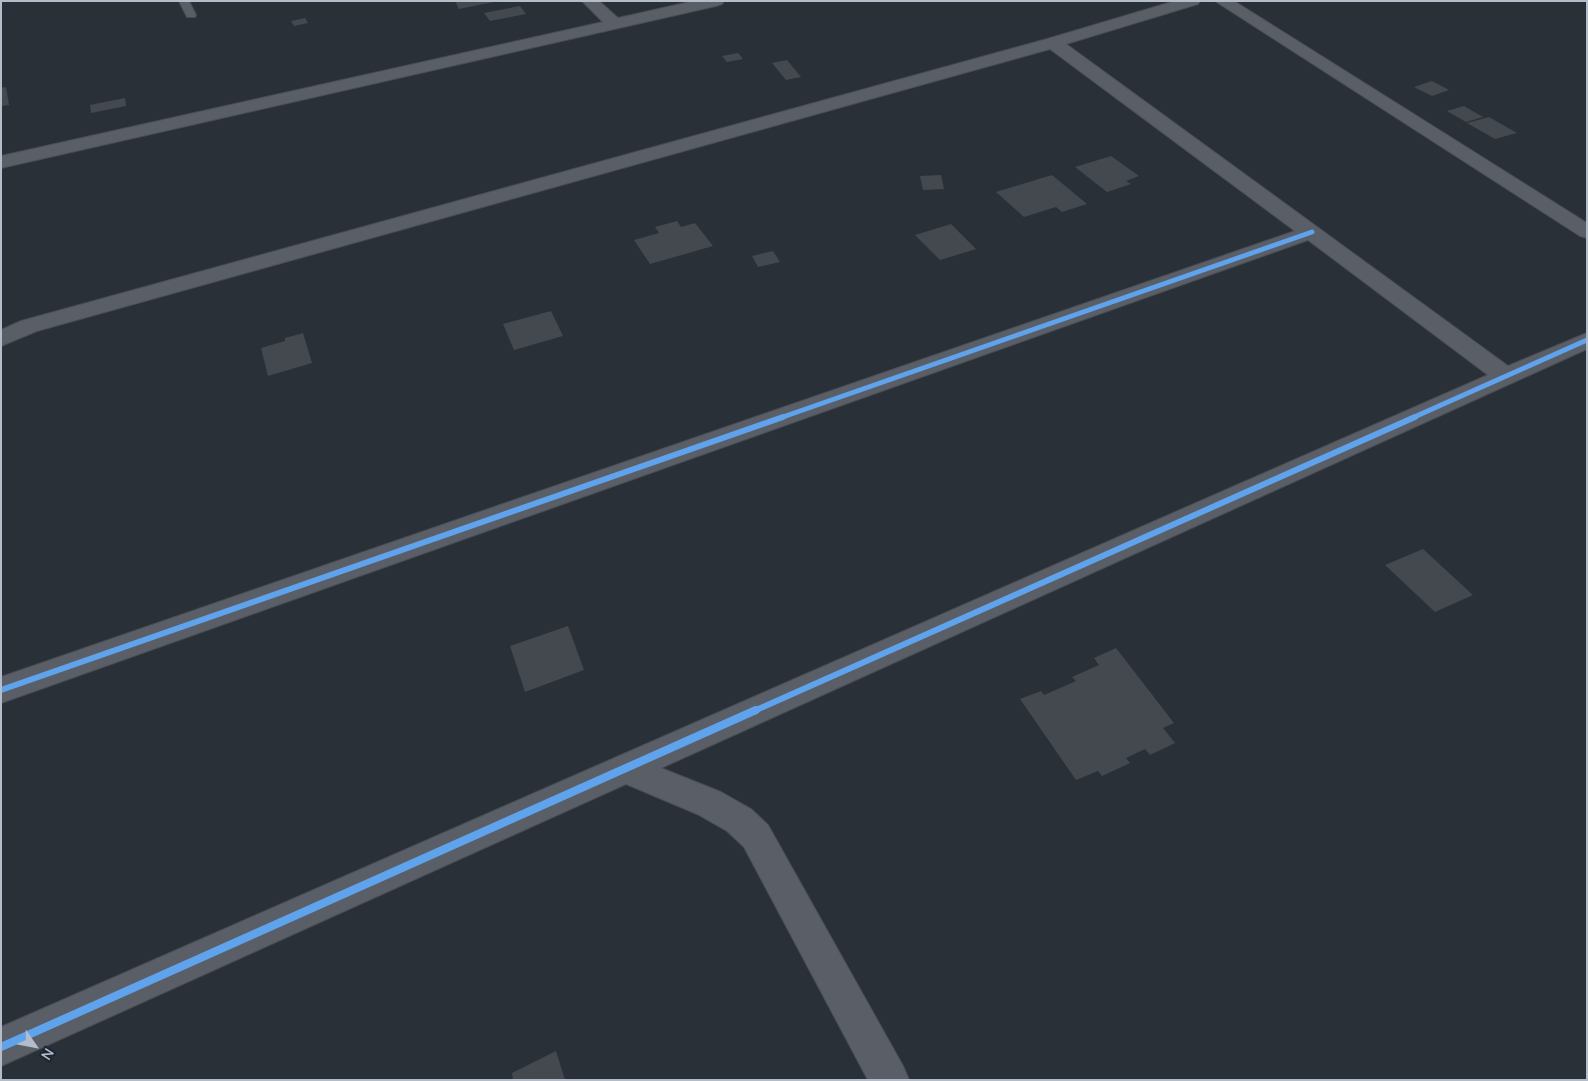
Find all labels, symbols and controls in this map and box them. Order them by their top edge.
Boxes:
north arrow [10,1021,60,1071]
text: N [37,1045,58,1064]

